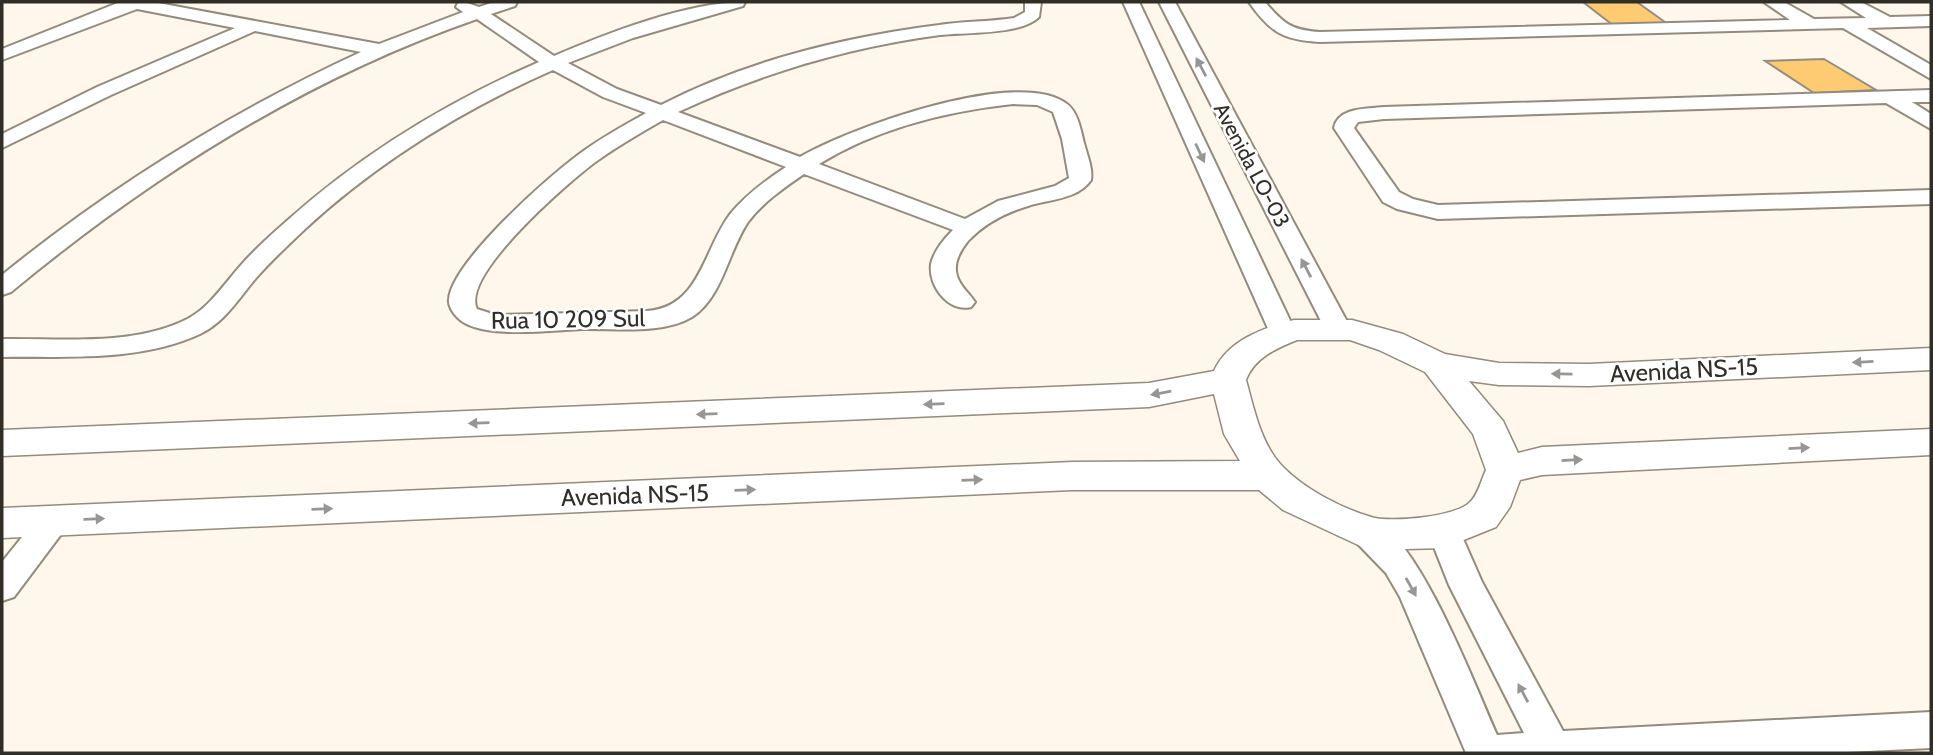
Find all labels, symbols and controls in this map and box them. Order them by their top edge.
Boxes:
one-way arrow [1195,57,1206,77]
street label: Avenida LO-03 [1209,99,1295,231]
one-way arrow [1194,143,1206,163]
one-way arrow [1301,258,1312,278]
street label: Rua 10 209 Sul [491,303,646,335]
street label: Avenida NS-15 [1609,352,1759,388]
one-way arrow [1852,356,1874,367]
one-way arrow [1551,368,1573,380]
one-way arrow [1150,388,1172,399]
one-way arrow [923,399,945,410]
one-way arrow [695,408,717,419]
one-way arrow [468,417,490,428]
one-way arrow [1788,443,1810,454]
one-way arrow [1561,454,1583,465]
one-way arrow [961,475,983,486]
street label: Avenida NS-15 [560,478,710,512]
one-way arrow [734,485,756,496]
one-way arrow [311,503,333,514]
one-way arrow [84,513,106,524]
one-way arrow [1405,578,1417,597]
one-way arrow [1517,683,1528,703]

